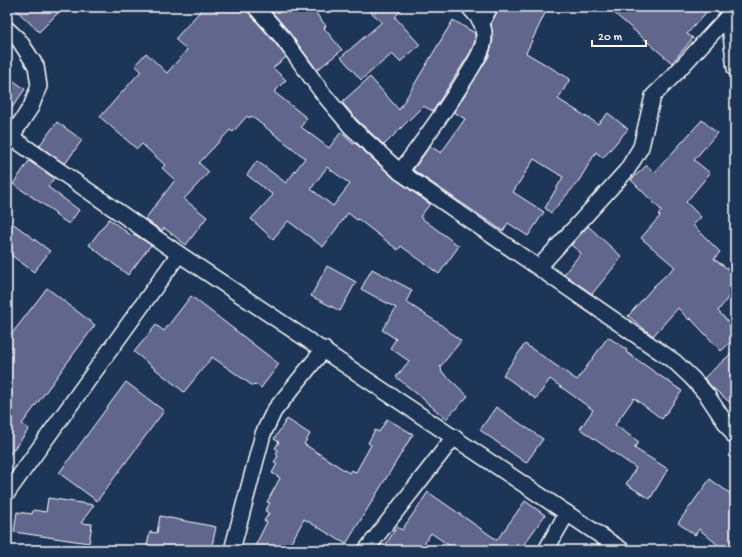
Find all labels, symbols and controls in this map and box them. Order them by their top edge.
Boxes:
scale bar [592,22,646,48]
text: 20 m [598,31,623,45]

